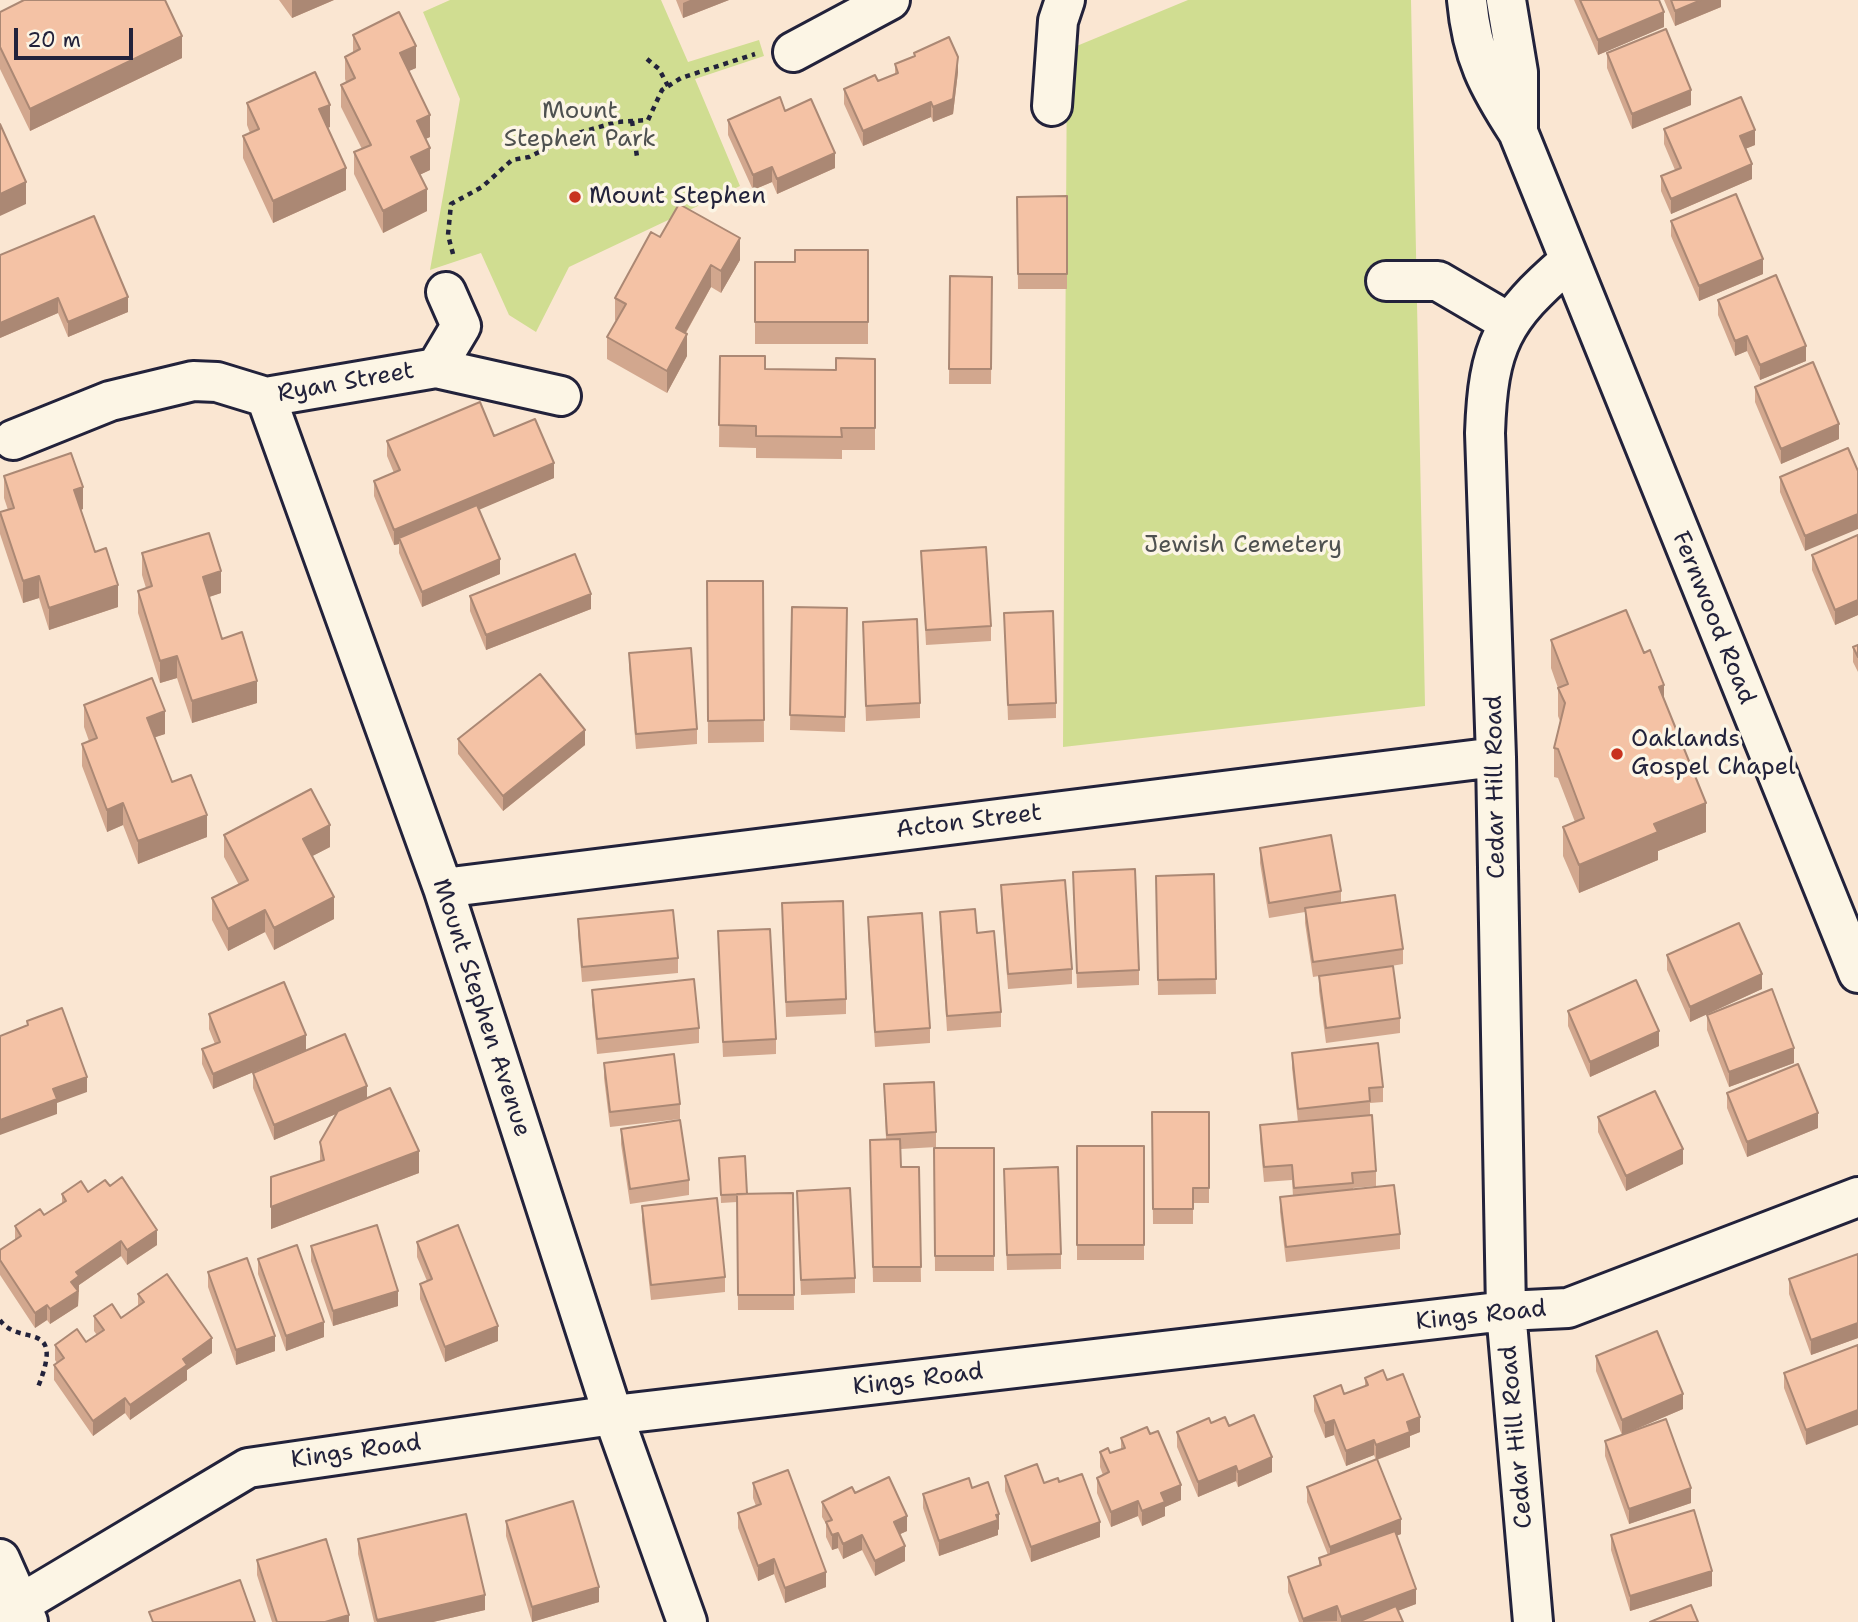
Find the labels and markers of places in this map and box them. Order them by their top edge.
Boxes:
place label: Mount Stephen [589,183,766,211]
marker: Mount Stephen [567,189,583,205]
place label: Oaklands Gospel Chapel [1631,726,1795,782]
marker: Oaklands Gospel Chapel [1609,746,1625,762]

